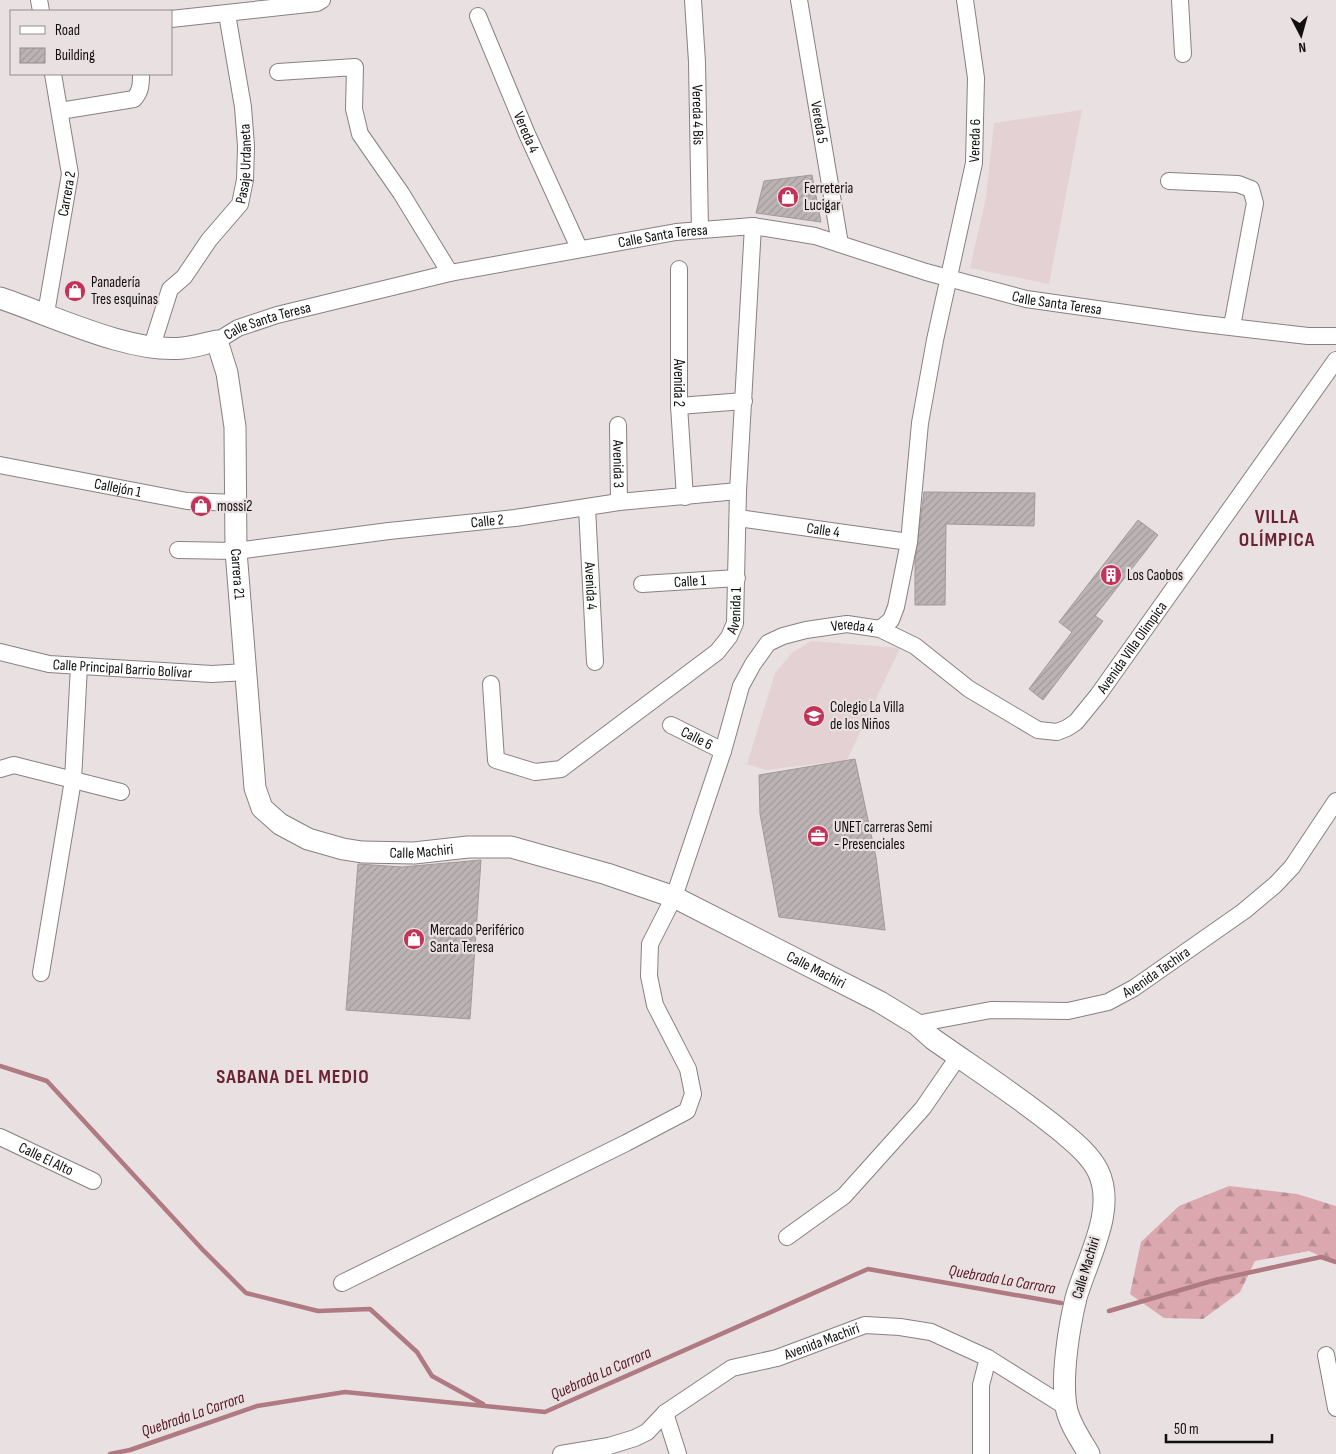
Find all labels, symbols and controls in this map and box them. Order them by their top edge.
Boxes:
legend [10,10,172,75]
north arrow [1276,10,1326,60]
text: Road [55,21,80,40]
text: N [1298,39,1307,56]
text: Building [55,46,95,65]
street label: Vereda 4 Bis [688,84,708,145]
street label: Vereda 5 [807,100,832,145]
street label: Vereda 4 [509,109,544,156]
street label: Vereda 6 [965,119,985,162]
street label: Pasaje Urdaneta [231,123,256,206]
street label: Carrera 2 [53,170,80,218]
place label: Ferreteria Lucigar [804,179,853,215]
shop icon: Ferreteria Lucigar [776,185,800,209]
street label: Calle Santa Teresa [616,220,709,252]
place label: Panadería Tres esquinas [91,273,158,309]
shop icon: Panadería Tres esquinas [63,279,87,303]
street label: Calle Santa Teresa [1010,286,1103,319]
street label: Calle Santa Teresa [220,298,313,344]
street label: Avenida 2 [670,358,689,407]
street label: Avenida 3 [609,439,628,488]
street label: Callejón 1 [93,474,144,502]
shop icon: mossi2 [189,494,213,518]
place label: mossi2 [217,497,252,516]
district label: VILLA OLÍMPICA [1239,505,1315,552]
street label: Calle 2 [470,510,505,532]
street label: Calle 4 [805,518,841,542]
street label: Carrera 21 [226,548,249,601]
street label: Avenida 4 [580,560,602,610]
building icon: Los Caobos [1099,563,1123,587]
place label: Los Caobos [1127,566,1183,585]
street label: Calle 1 [673,570,707,591]
street label: Avenida 1 [722,586,745,638]
street label: Avenida Villa Olimpica [1092,597,1171,698]
street label: Vereda 4 [830,614,875,637]
street label: Calle Principal Barrio Bolívar [52,655,193,682]
place label: Colegio La Villa de los Niños [830,698,904,734]
school or university icon: Colegio La Villa de los Niños [802,704,826,728]
street label: Calle 6 [678,722,716,754]
place label: UNET carreras Semi - Presenciales [834,818,932,854]
office icon: UNET carreras Semi - Presenciales [806,824,830,848]
street label: Calle Machiri [389,839,455,862]
place label: Mercado Periférico Santa Teresa [430,921,524,957]
shop icon: Mercado Periférico Santa Teresa [402,927,426,951]
street label: Avenida Tachira [1118,942,1194,1002]
street label: Calle Machiri [783,947,849,993]
district label: SABANA DEL MEDIO [216,1065,370,1089]
street label: Calle El Alto [16,1138,77,1180]
street label: Calle Machiri [1068,1235,1104,1301]
water label: Quebrada La Carrora [947,1261,1057,1299]
street label: Avenida Machirí [781,1318,862,1364]
water label: Quebrada La Carrora [548,1343,655,1405]
water label: Quebrada La Carrora [139,1388,248,1442]
scale bar [1166,1412,1272,1444]
text: 50 m [1174,1420,1199,1439]

